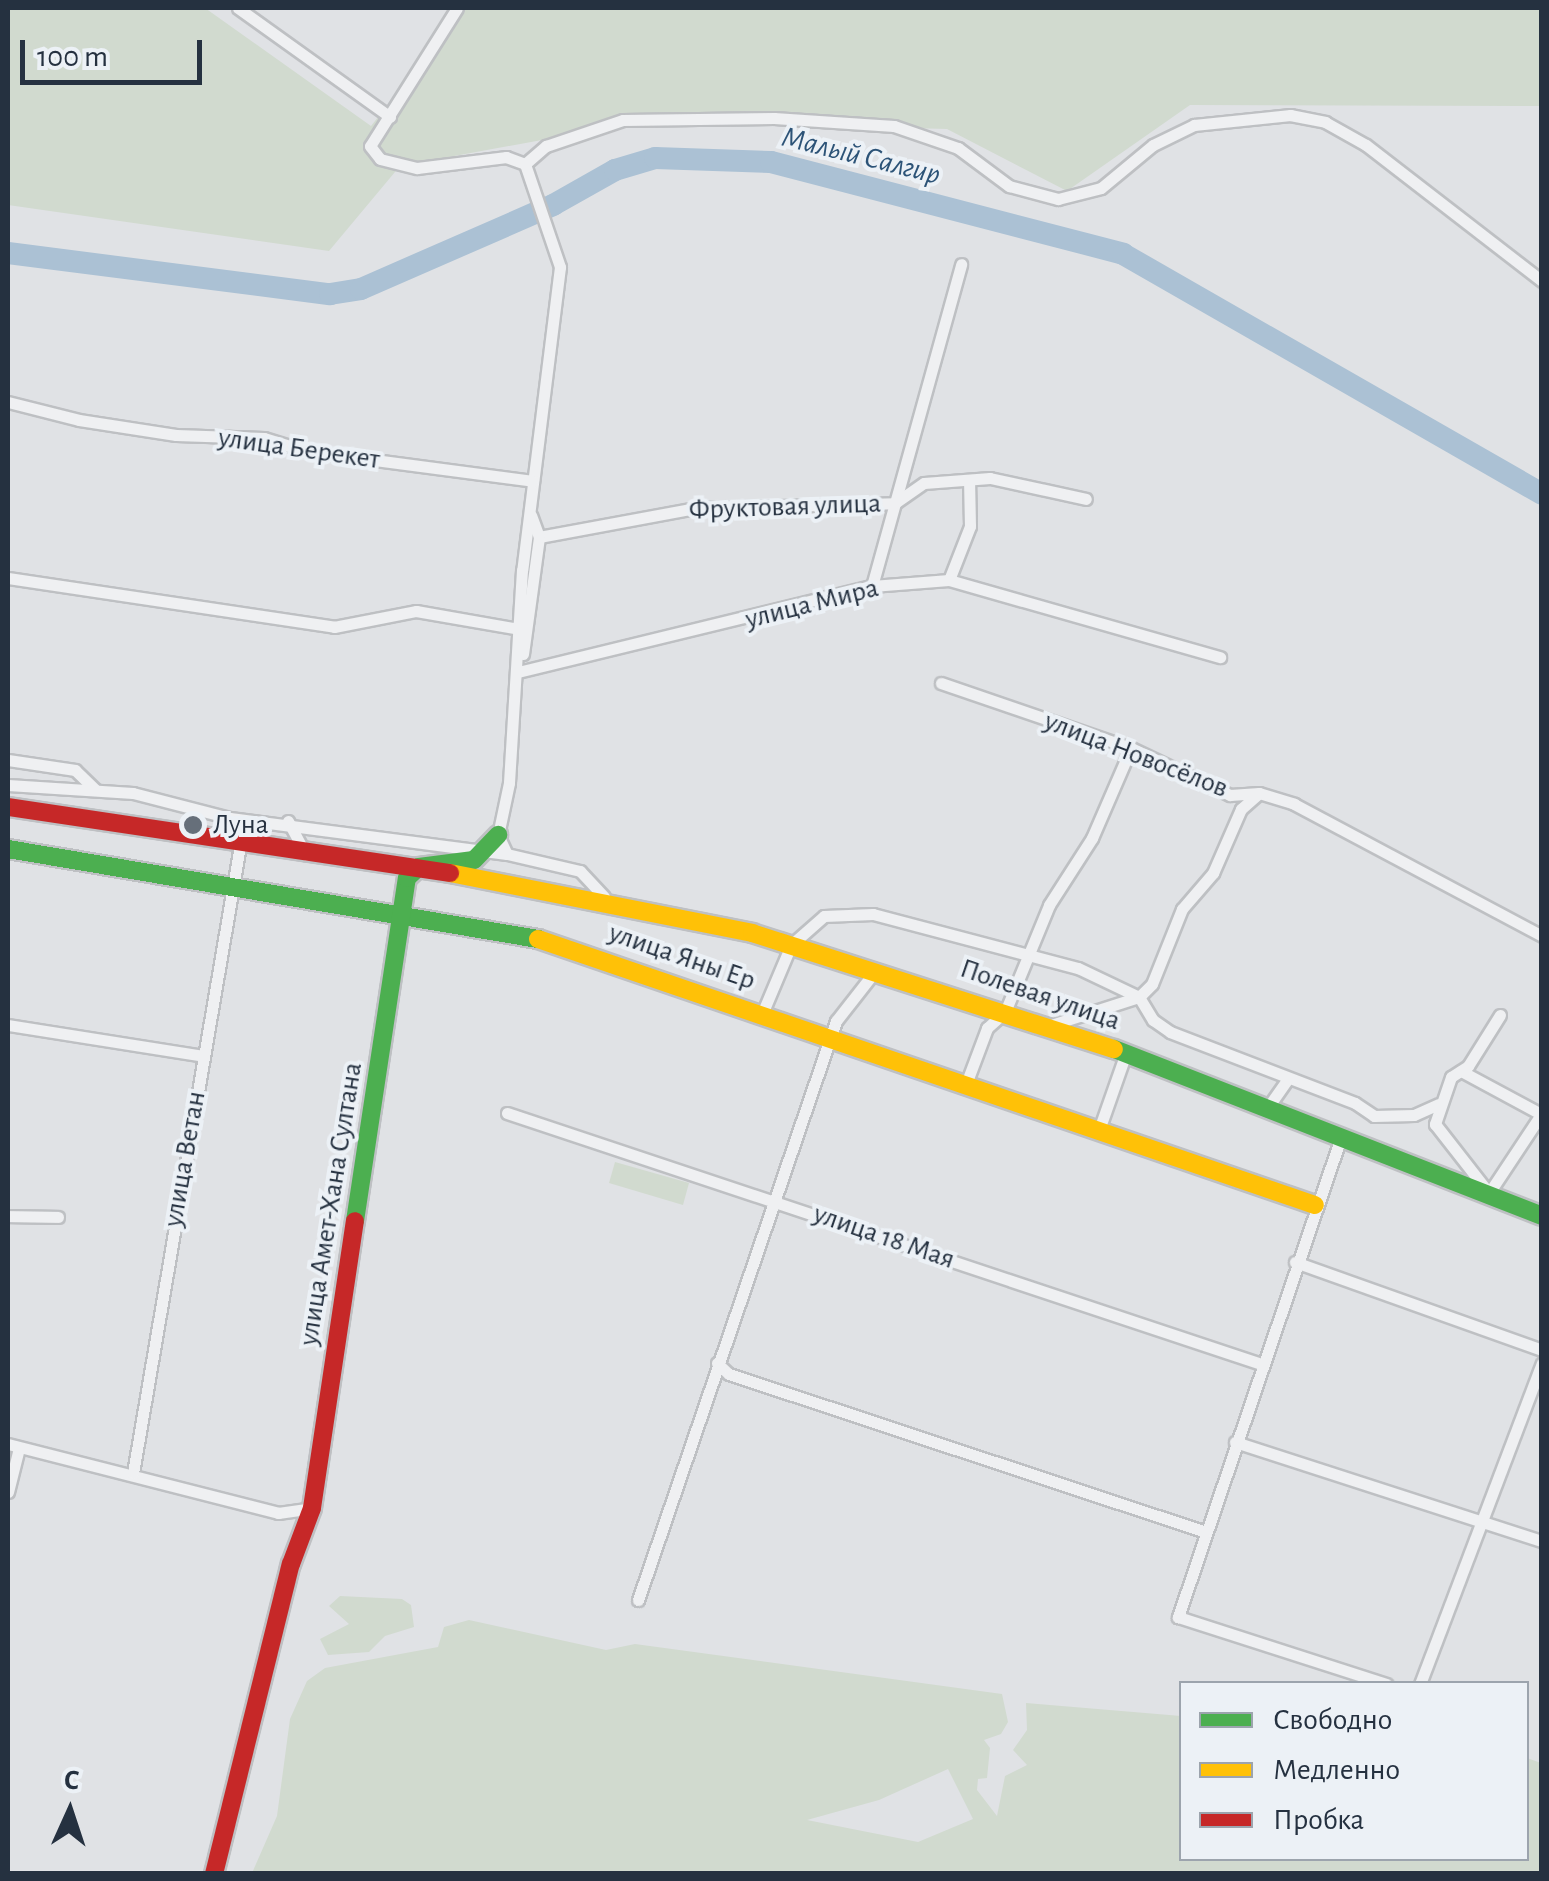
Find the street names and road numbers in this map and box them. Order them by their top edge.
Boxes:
street label: улица Берекет [216,421,382,477]
street label: Фруктовая улица [688,487,882,527]
street label: улица Мира [742,571,882,637]
street label: улица Новосёлов [1039,705,1233,805]
street label: улица Яны Ер [604,916,760,998]
street label: Полевая улица [956,952,1124,1038]
street label: улица Амет-Хана Султана [292,1060,370,1348]
street label: улица Ветан [157,1088,213,1230]
street label: улица 18 Мая [809,1197,959,1277]

